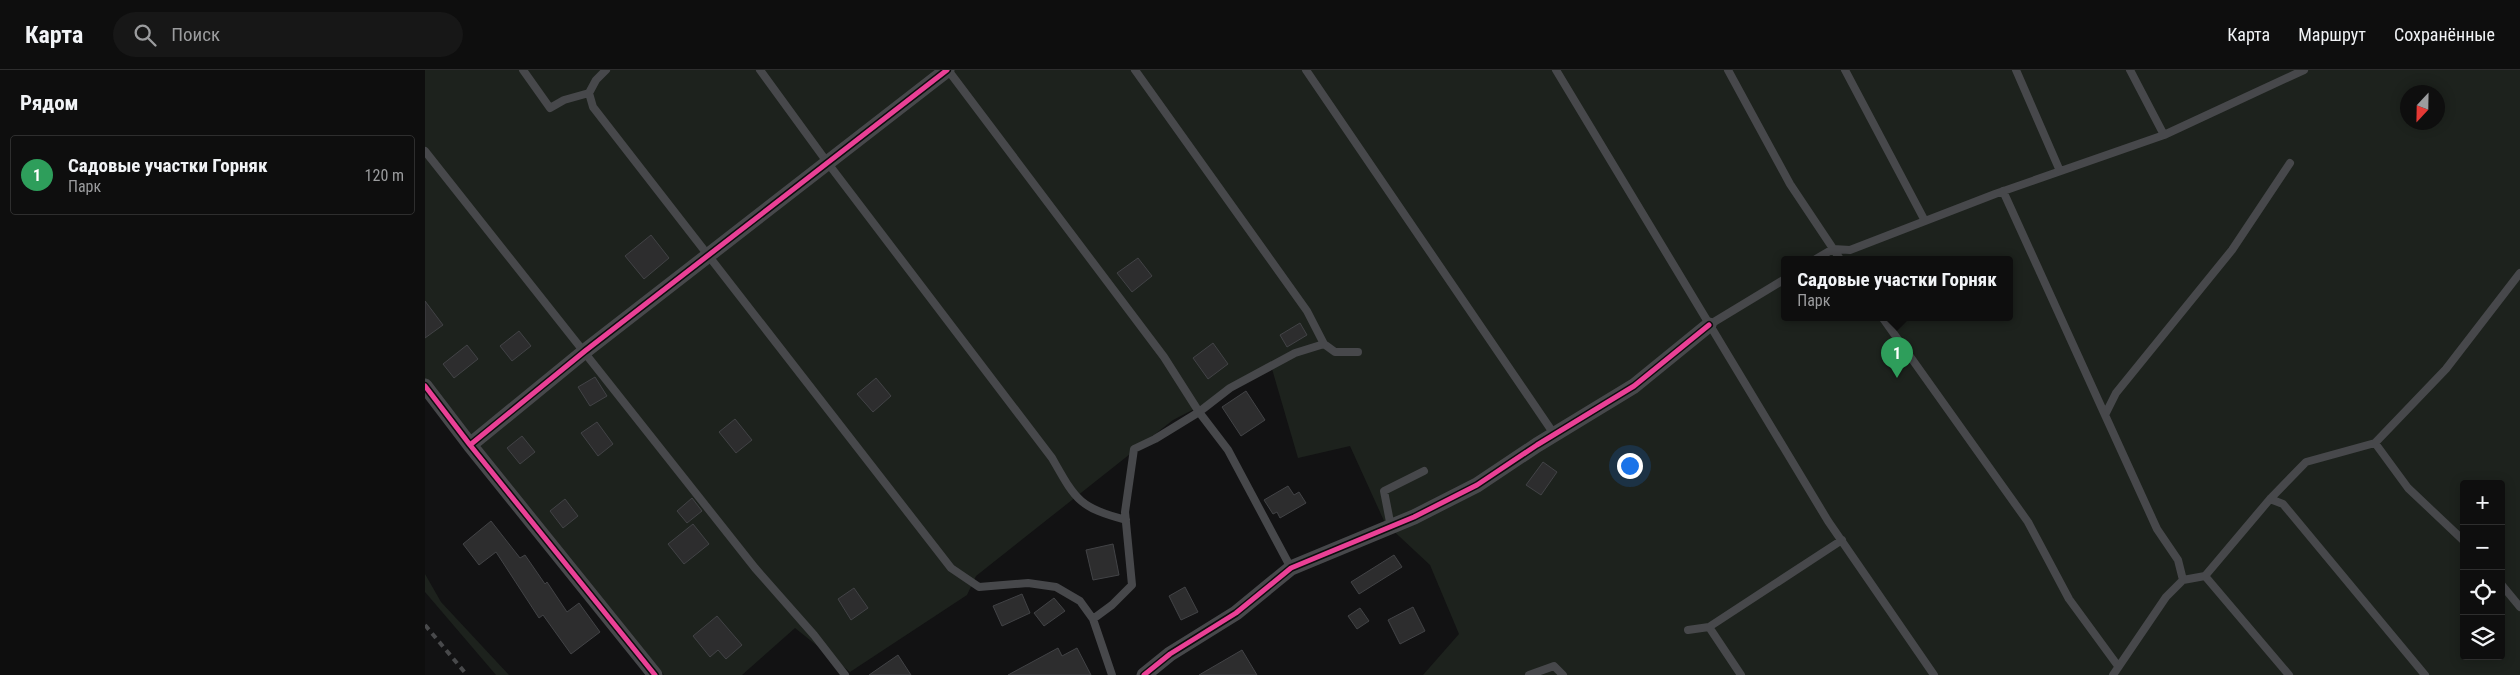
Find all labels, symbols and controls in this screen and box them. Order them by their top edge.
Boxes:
search box [113,12,463,57]
text: Карта [25,21,83,49]
icon: search [131,21,159,49]
text: Поиск [171,23,220,46]
text: Карта [2227,24,2270,45]
text: Маршрут [2298,24,2366,45]
text: Сохранённые [2394,24,2495,45]
north arrow [2400,85,2445,130]
text: Рядом [20,91,79,115]
text: Садовые участки Горняк [68,154,267,177]
text: 1 [33,166,41,185]
text: 120 m [365,166,404,185]
text: Парк [68,177,101,196]
popup [1781,256,2013,321]
text: Садовые участки Горняк [1797,268,1997,291]
text: Парк [1797,291,1830,310]
pin: 1 [1881,337,1913,378]
your location [1617,453,1643,479]
map controls [2460,480,2505,660]
button: + [2460,480,2505,525]
button: − [2460,525,2505,570]
button: locate [2460,570,2505,615]
button: layers [2460,615,2505,660]

